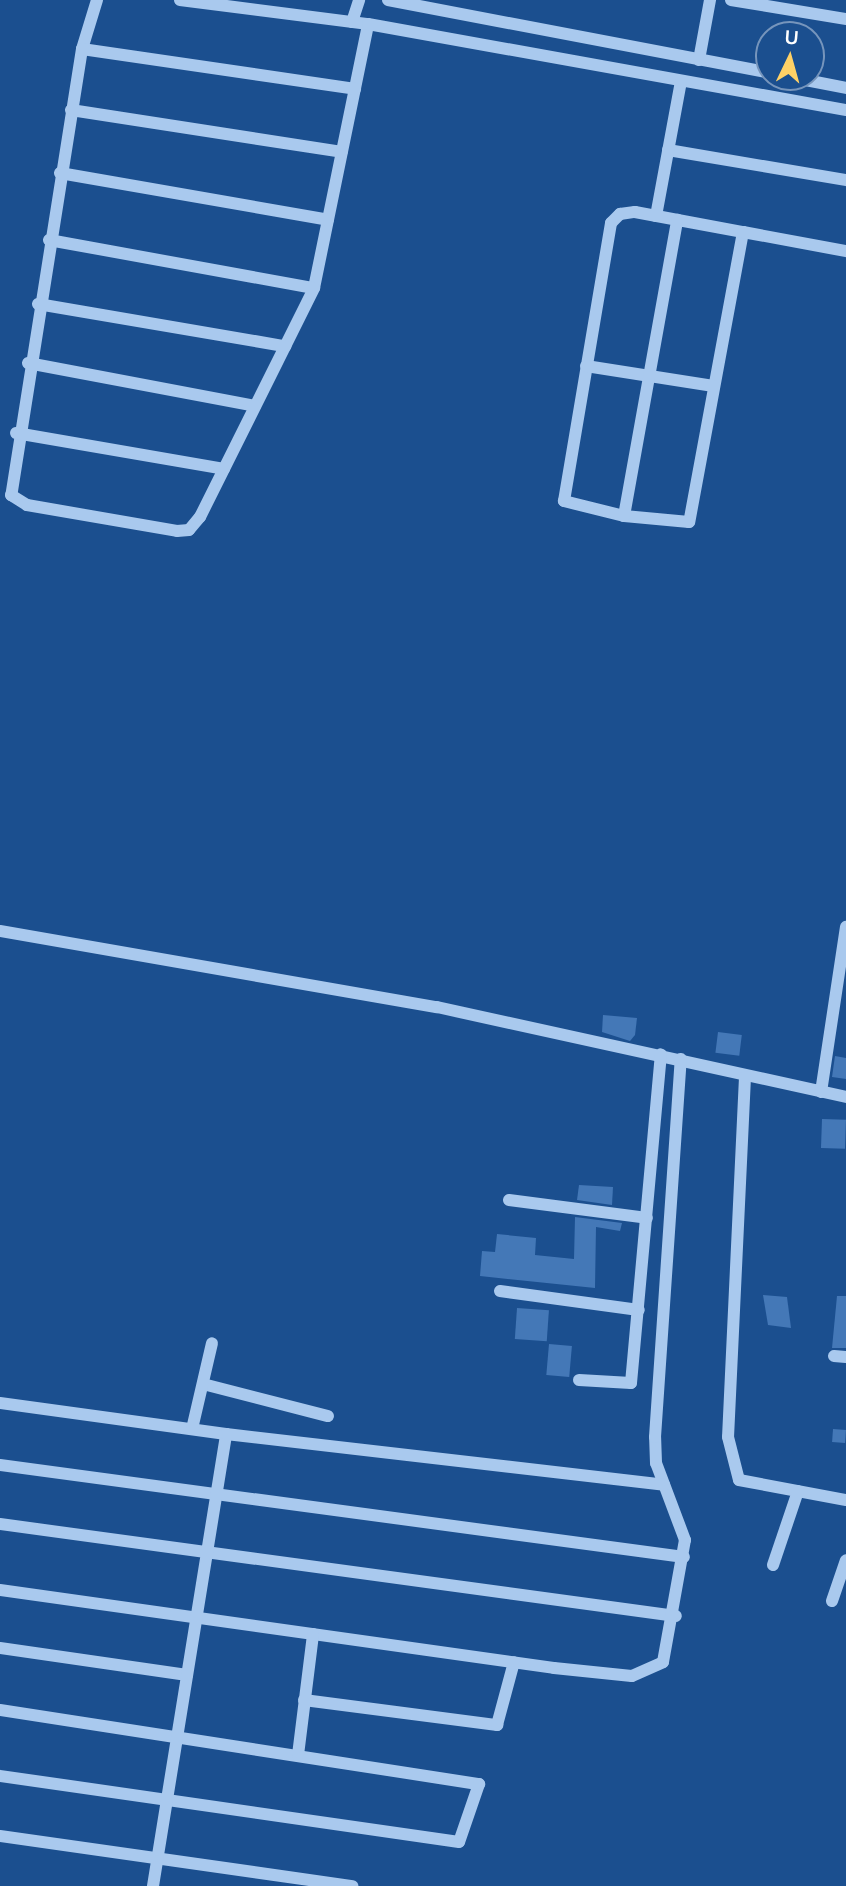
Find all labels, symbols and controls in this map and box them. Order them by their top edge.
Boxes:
north arrow [755,21,825,91]
text: U [784,25,800,50]

